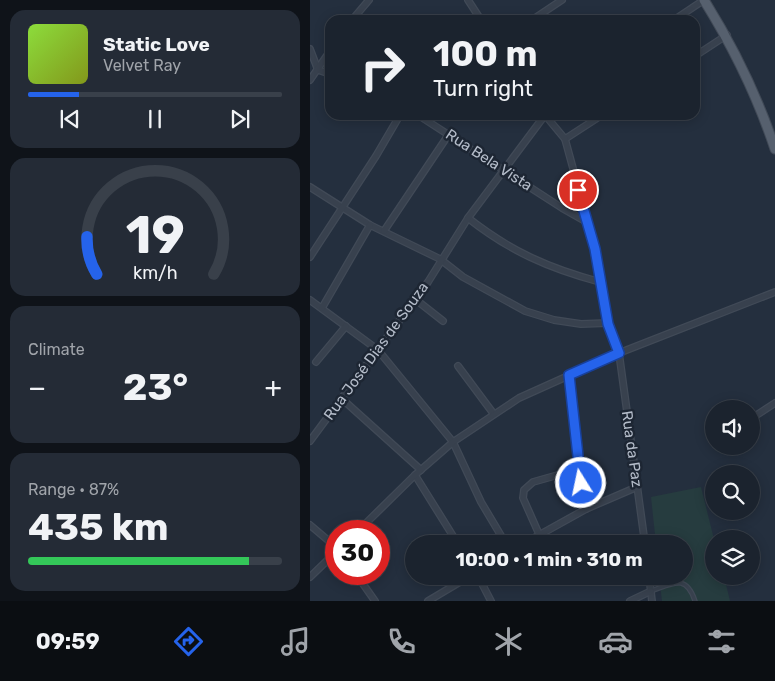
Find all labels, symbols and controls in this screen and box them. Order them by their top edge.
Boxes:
text: Static Love [103,33,210,56]
text: 100 m [433,33,538,75]
icon: right [350,35,415,100]
text: Velvet Ray [103,56,181,75]
text: Turn right [433,75,533,102]
icon: previous [56,105,84,133]
icon: pause [141,105,169,133]
icon: next [226,105,254,133]
street label: Rua Bela Vista [442,125,536,195]
pin [557,169,599,211]
icon: arrive [564,176,592,204]
text: 19 [125,204,185,266]
text: km/h [133,262,177,283]
street label: Rua José Dias de Souza [320,279,432,423]
text: Climate [28,340,85,359]
text: 23° [123,364,188,410]
text: − [28,371,46,404]
text: + [265,371,282,404]
map controls [705,400,760,585]
button: sound [705,400,760,455]
street label: Rua da Paz [618,410,646,489]
position arrow [554,456,606,508]
button: search [705,465,760,520]
text: Range · 87% [28,480,119,499]
text: 435 km [28,504,169,550]
speed limit sign: 30 [325,520,390,585]
button: layers [705,530,760,585]
text: 10:00 · 1 min · 310 m [455,548,643,571]
icon: directions [171,624,206,659]
icon: music [278,624,313,659]
icon: phone [384,624,419,659]
icon: climate [491,624,526,659]
icon: car [598,624,633,659]
icon: filters [704,624,739,659]
text: 09:59 [36,628,100,655]

